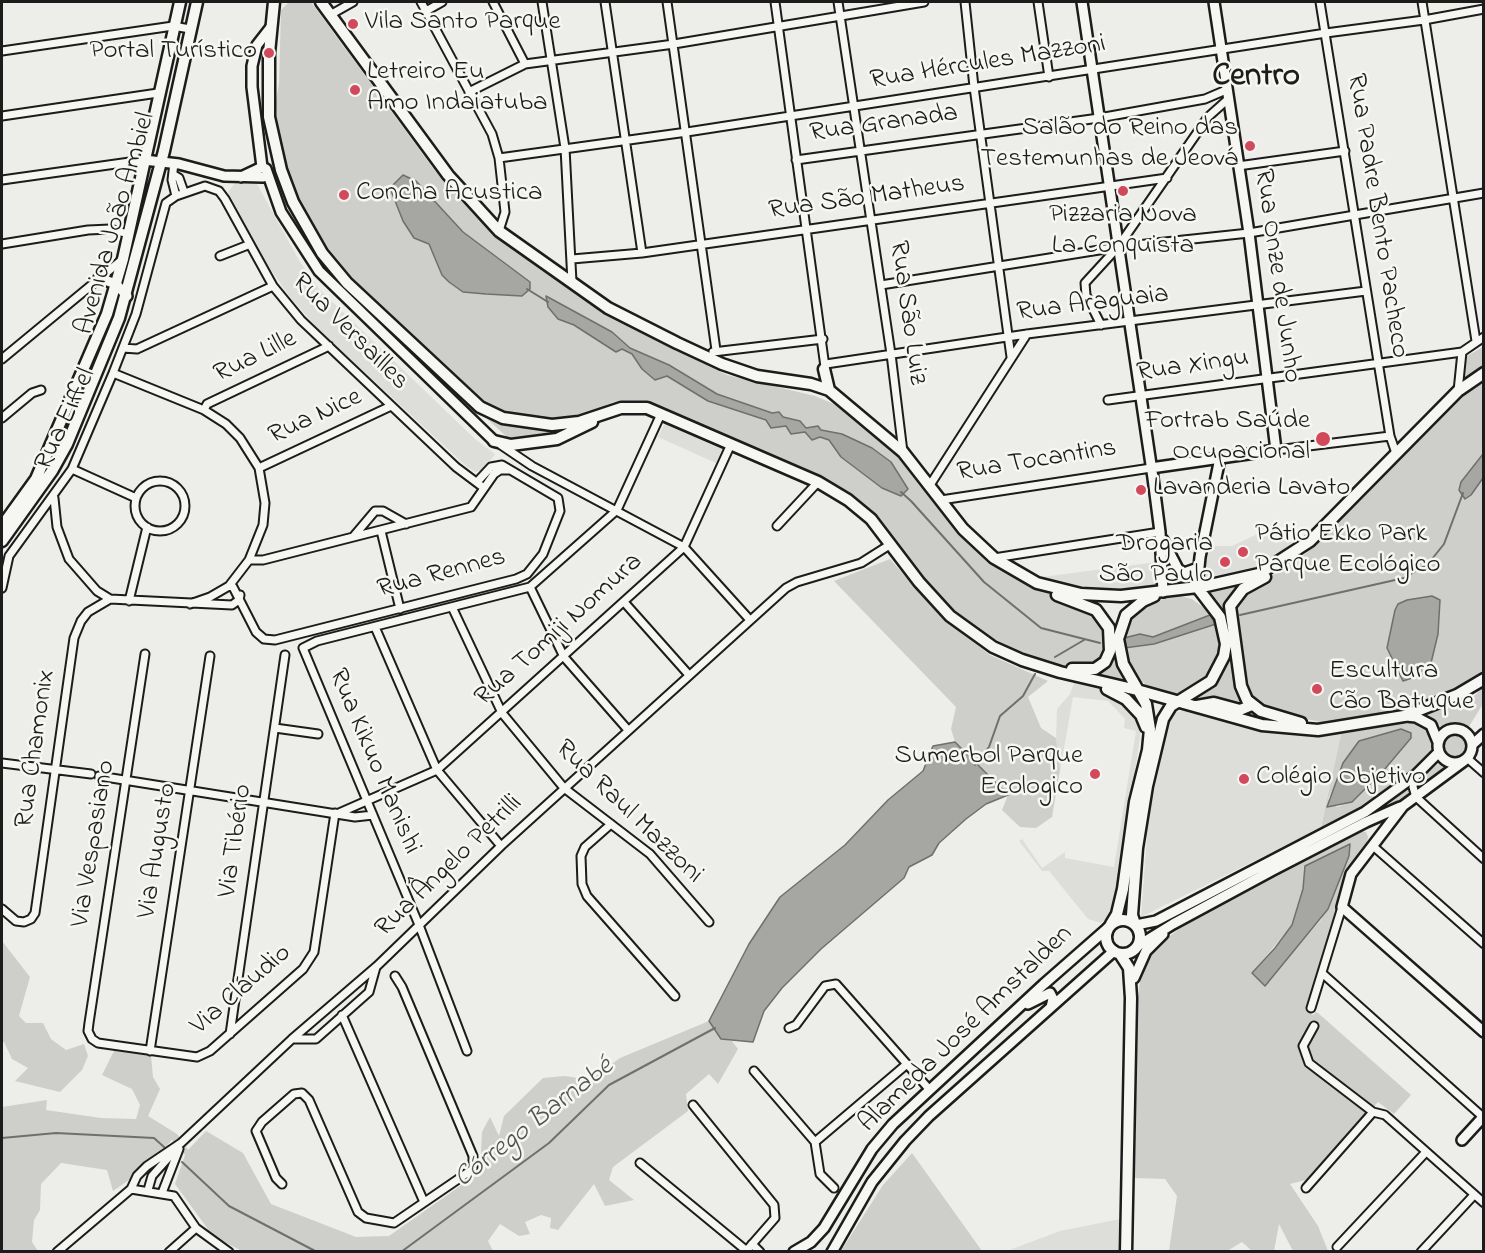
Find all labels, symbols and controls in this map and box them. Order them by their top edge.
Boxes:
place label: Vila Santo Parque [365,8,561,40]
marker: Vila Santo Parque [346,17,360,31]
street label: Rua Hércules Mazzoni [868,29,1108,99]
place label: Portal Turístico [89,37,257,69]
marker: Portal Turístico [262,46,276,60]
place label: Letreiro Eu Amo Indaiatuba [367,58,547,121]
district label: Centro [1212,59,1300,99]
street label: Rua Padre Bento Pacheco [1338,71,1414,361]
marker: Letreiro Eu Amo Indaiatuba [348,83,362,97]
street label: Rua Granada [808,99,960,151]
street label: Avenida João Ambiel [70,109,164,339]
place label: Salão do Reino das Testemunhas de Jeová [981,114,1238,177]
marker: Salão do Reino das Testemunhas de Jeová [1243,139,1257,153]
street label: Rua Onze de Junho [1245,167,1307,385]
street label: Rua São Matheus [767,169,967,229]
place label: Concha Acustica [356,179,543,211]
marker: Pizzaria Nova La Conquista [1116,184,1130,198]
marker: Concha Acustica [337,188,351,202]
place label: Pizzaria Nova La Conquista [1049,201,1197,264]
street label: Rua São Luiz [880,239,932,387]
street label: Rua Versailles [283,267,415,399]
street label: Rua Araguaia [1015,280,1171,330]
street label: Rua Lille [210,324,302,392]
street label: Rua Xingu [1135,343,1251,391]
street label: Rua Eiffel [29,364,105,476]
street label: Rua Nice [264,382,368,454]
place label: Fortrab Saúde Ocupacional [1145,407,1310,470]
marker: Fortrab Saúde Ocupacional [1314,430,1332,448]
street label: Rua Tocantins [955,433,1119,491]
place label: Lavanderia Lavato [1153,474,1350,506]
marker: Lavanderia Lavato [1134,483,1148,497]
place label: Pátio Ekko Park Parque Ecológico [1255,520,1441,583]
place label: Drogaria São Paulo [1099,530,1213,593]
street label: Rua Rennes [374,542,510,608]
marker: Pátio Ekko Park Parque Ecológico [1236,545,1250,559]
street label: Rua Tomiji Nomura [469,547,651,715]
marker: Drogaria São Paulo [1218,555,1232,569]
place label: Escultura Cão Batuque [1329,657,1474,720]
street label: Rua Kikuo Manishi [319,664,427,860]
street label: Rua Chamonix [10,668,64,830]
marker: Escultura Cão Batuque [1310,682,1324,696]
street label: Rua Raul Mazzoni [547,734,709,892]
place label: Sumerbol Parque Ecologico [894,742,1083,805]
street label: Via Vespasiano [66,758,124,930]
place label: Colégio Objetivo [1256,763,1426,795]
marker: Sumerbol Parque Ecologico [1088,767,1102,781]
marker: Colégio Objetivo [1237,772,1251,786]
street label: Via Augusto [132,781,186,921]
street label: Via Tibério [213,782,261,900]
street label: Rua Ângelo Petrilli [370,789,530,945]
street label: Alameda José Amstalden [853,919,1081,1141]
street label: Via Cláudio [185,939,299,1043]
water label: Córrego Barnabé [449,1051,621,1197]

